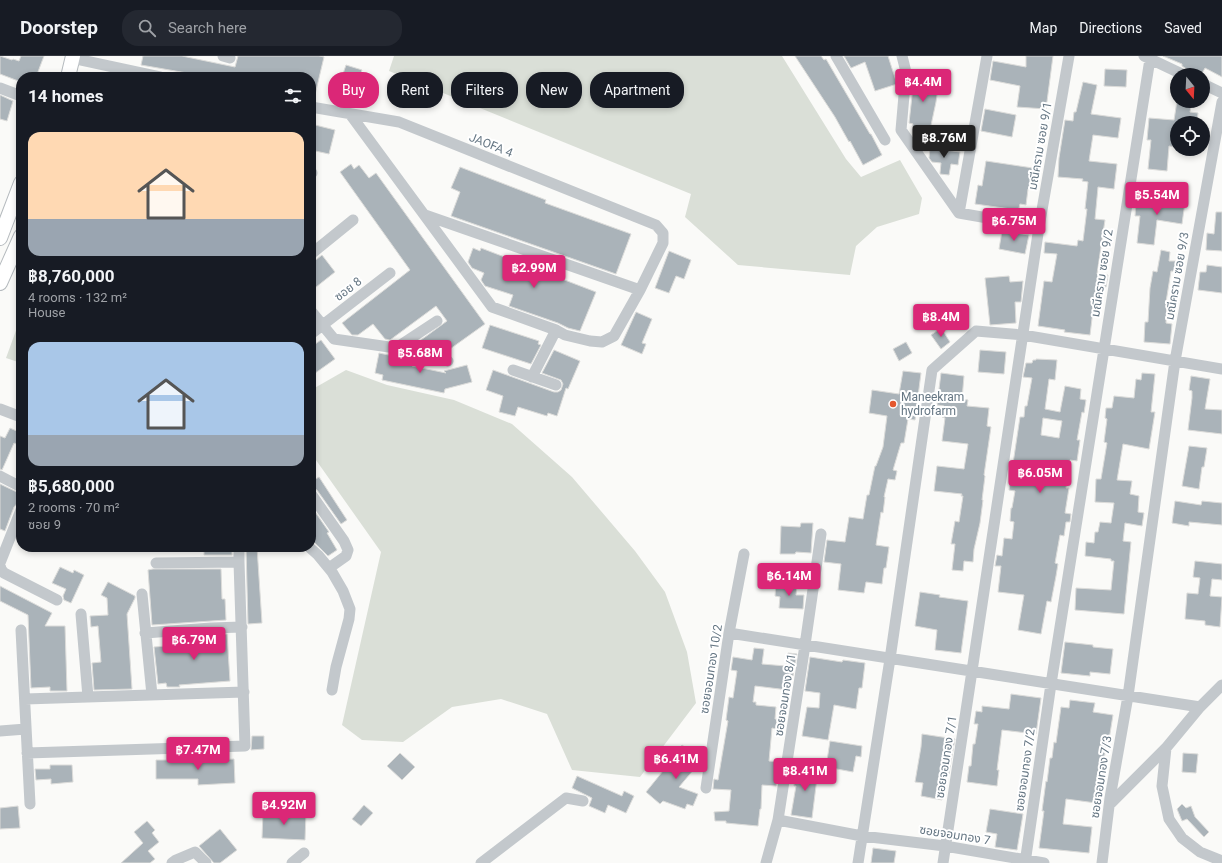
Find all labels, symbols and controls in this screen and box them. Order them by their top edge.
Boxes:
search box [122,10,402,46]
text: Doorstep [20,16,98,39]
icon: search [136,17,158,39]
text: Search here [168,19,247,37]
text: Map [1030,20,1057,36]
text: Directions [1079,20,1142,36]
text: Saved [1164,20,1202,36]
north arrow [1170,68,1210,108]
map controls [1170,68,1210,156]
pin: ฿4.4M [895,69,951,103]
chip: Buy [328,72,379,108]
chip: Rent [387,72,443,108]
chip: Filters [451,72,518,108]
chip: New [526,72,582,108]
chip: Apartment [590,72,684,108]
text: ฿4.4M [904,74,942,89]
icon: filters [282,85,304,107]
text: 14 homes [28,86,104,106]
street label: มณีคราม ซอย 9/1 [1025,101,1055,191]
button: locate [1170,116,1210,156]
pin: ฿8.76M [911,125,977,159]
street label: JAOFA 4 [467,130,515,160]
text: ฿8.76M [921,130,967,145]
icon: home [130,158,202,230]
pin: ฿5.54M [1124,182,1190,216]
text: ฿5.54M [1134,187,1180,202]
pin: ฿6.75M [981,208,1047,242]
text: ฿6.75M [991,213,1037,228]
street label: มณีคราม ซอย 9/2 [1088,228,1116,318]
street label: มณีคราม ซอย 9/3 [1162,231,1192,321]
pin: ฿2.99M [501,255,567,289]
text: ฿2.99M [511,260,557,275]
text: ฿8,760,000 [28,266,115,286]
street label: ซอย 8 [332,274,364,304]
text: 4 rooms · 132 m² [28,290,127,305]
pin: ฿8.4M [913,304,969,338]
text: House [28,305,65,320]
text: ฿8.4M [922,309,960,324]
pin: ฿5.68M [387,340,453,374]
text: ฿5.68M [397,345,443,360]
icon: home [130,368,202,440]
place label: Maneekram hydrofarm [901,390,964,418]
marker: Maneekram hydrofarm [888,399,898,409]
pin: ฿6.05M [1007,460,1073,494]
text: ฿6.05M [1017,465,1063,480]
text: ฿5,680,000 [28,476,115,496]
text: 2 rooms · 70 m² [28,500,120,515]
text: ซอย 9 [28,517,61,532]
pin: ฿6.14M [756,563,822,597]
text: ฿6.14M [766,568,812,583]
street label: ซอยจอมทอง 10/2 [697,623,725,715]
pin: ฿6.79M [161,627,227,661]
text: ฿6.79M [171,632,217,647]
street label: ซอยจอมทอง 8/1 [772,653,798,737]
street label: ซอยจอมทอง 7/1 [933,715,959,799]
street label: ซอยจอมทอง 7/2 [1012,727,1038,812]
street label: ซอยจอมทอง 7/3 [1088,735,1114,819]
pin: ฿7.47M [165,737,231,771]
text: ฿7.47M [175,742,221,757]
pin: ฿6.41M [643,746,709,780]
text: ฿6.41M [653,751,699,766]
pin: ฿8.41M [772,758,838,792]
text: ฿8.41M [782,763,828,778]
pin: ฿4.92M [251,792,317,826]
text: ฿4.92M [261,797,307,812]
street label: ซอยจอมทอง 7 [918,822,992,848]

